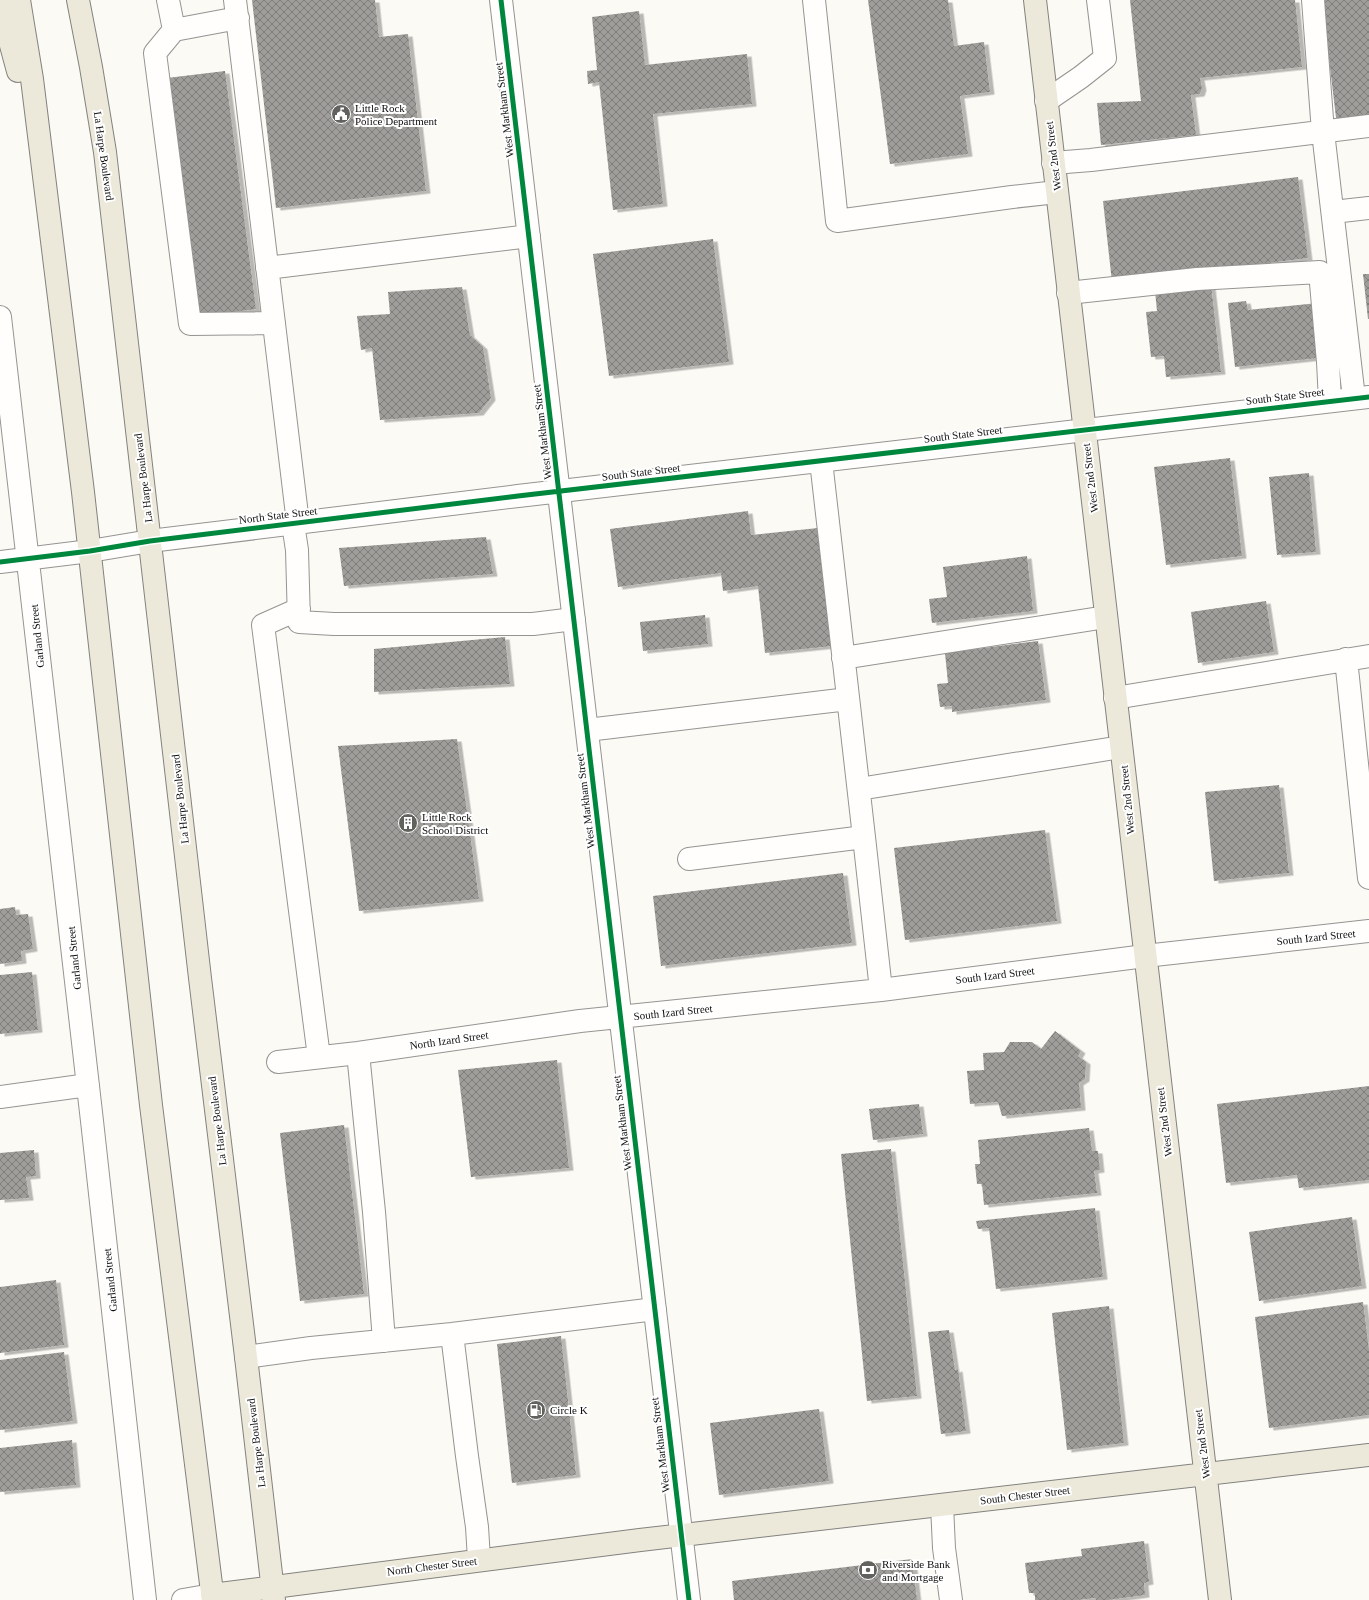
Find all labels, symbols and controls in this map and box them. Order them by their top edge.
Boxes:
street label: West Markham Street [492,62,516,158]
place label: Little Rock Police Department [355,102,437,127]
public building icon: Little Rock Police Department [330,103,352,125]
street label: La Harpe Boulevard [92,111,116,202]
street label: West 2nd Street [1043,121,1063,191]
street label: West Markham Street [530,384,554,480]
street label: South State Street [1245,385,1325,407]
street label: South State Street [923,423,1003,445]
street label: La Harpe Boulevard [132,432,154,523]
street label: West 2nd Street [1080,443,1100,513]
street label: South State Street [601,461,681,483]
street label: North State Street [238,504,318,526]
street label: Garland Street [28,604,46,668]
street label: La Harpe Boulevard [169,753,191,844]
street label: West Markham Street [573,753,597,849]
street label: West 2nd Street [1117,765,1137,835]
place label: Little Rock School District [422,811,488,836]
building icon: Little Rock School District [397,812,419,834]
street label: Garland Street [65,926,83,990]
street label: South Izard Street [1276,927,1356,947]
street label: South Izard Street [955,964,1035,986]
street label: South Izard Street [633,1002,713,1022]
street label: North Izard Street [409,1029,489,1051]
street label: La Harpe Boulevard [206,1075,228,1166]
street label: West Markham Street [610,1075,634,1171]
street label: West 2nd Street [1154,1087,1174,1157]
street label: Garland Street [101,1248,119,1312]
street label: La Harpe Boulevard [245,1397,267,1488]
street label: West Markham Street [648,1397,672,1493]
fuel station icon: Circle K [525,1399,547,1421]
place label: Circle K [550,1404,588,1416]
street label: West 2nd Street [1192,1409,1212,1479]
street label: South Chester Street [979,1484,1071,1506]
street label: North Chester Street [386,1555,478,1577]
place label: Riverside Bank and Mortgage [882,1558,951,1583]
bank icon: Riverside Bank and Mortgage [857,1559,879,1581]

